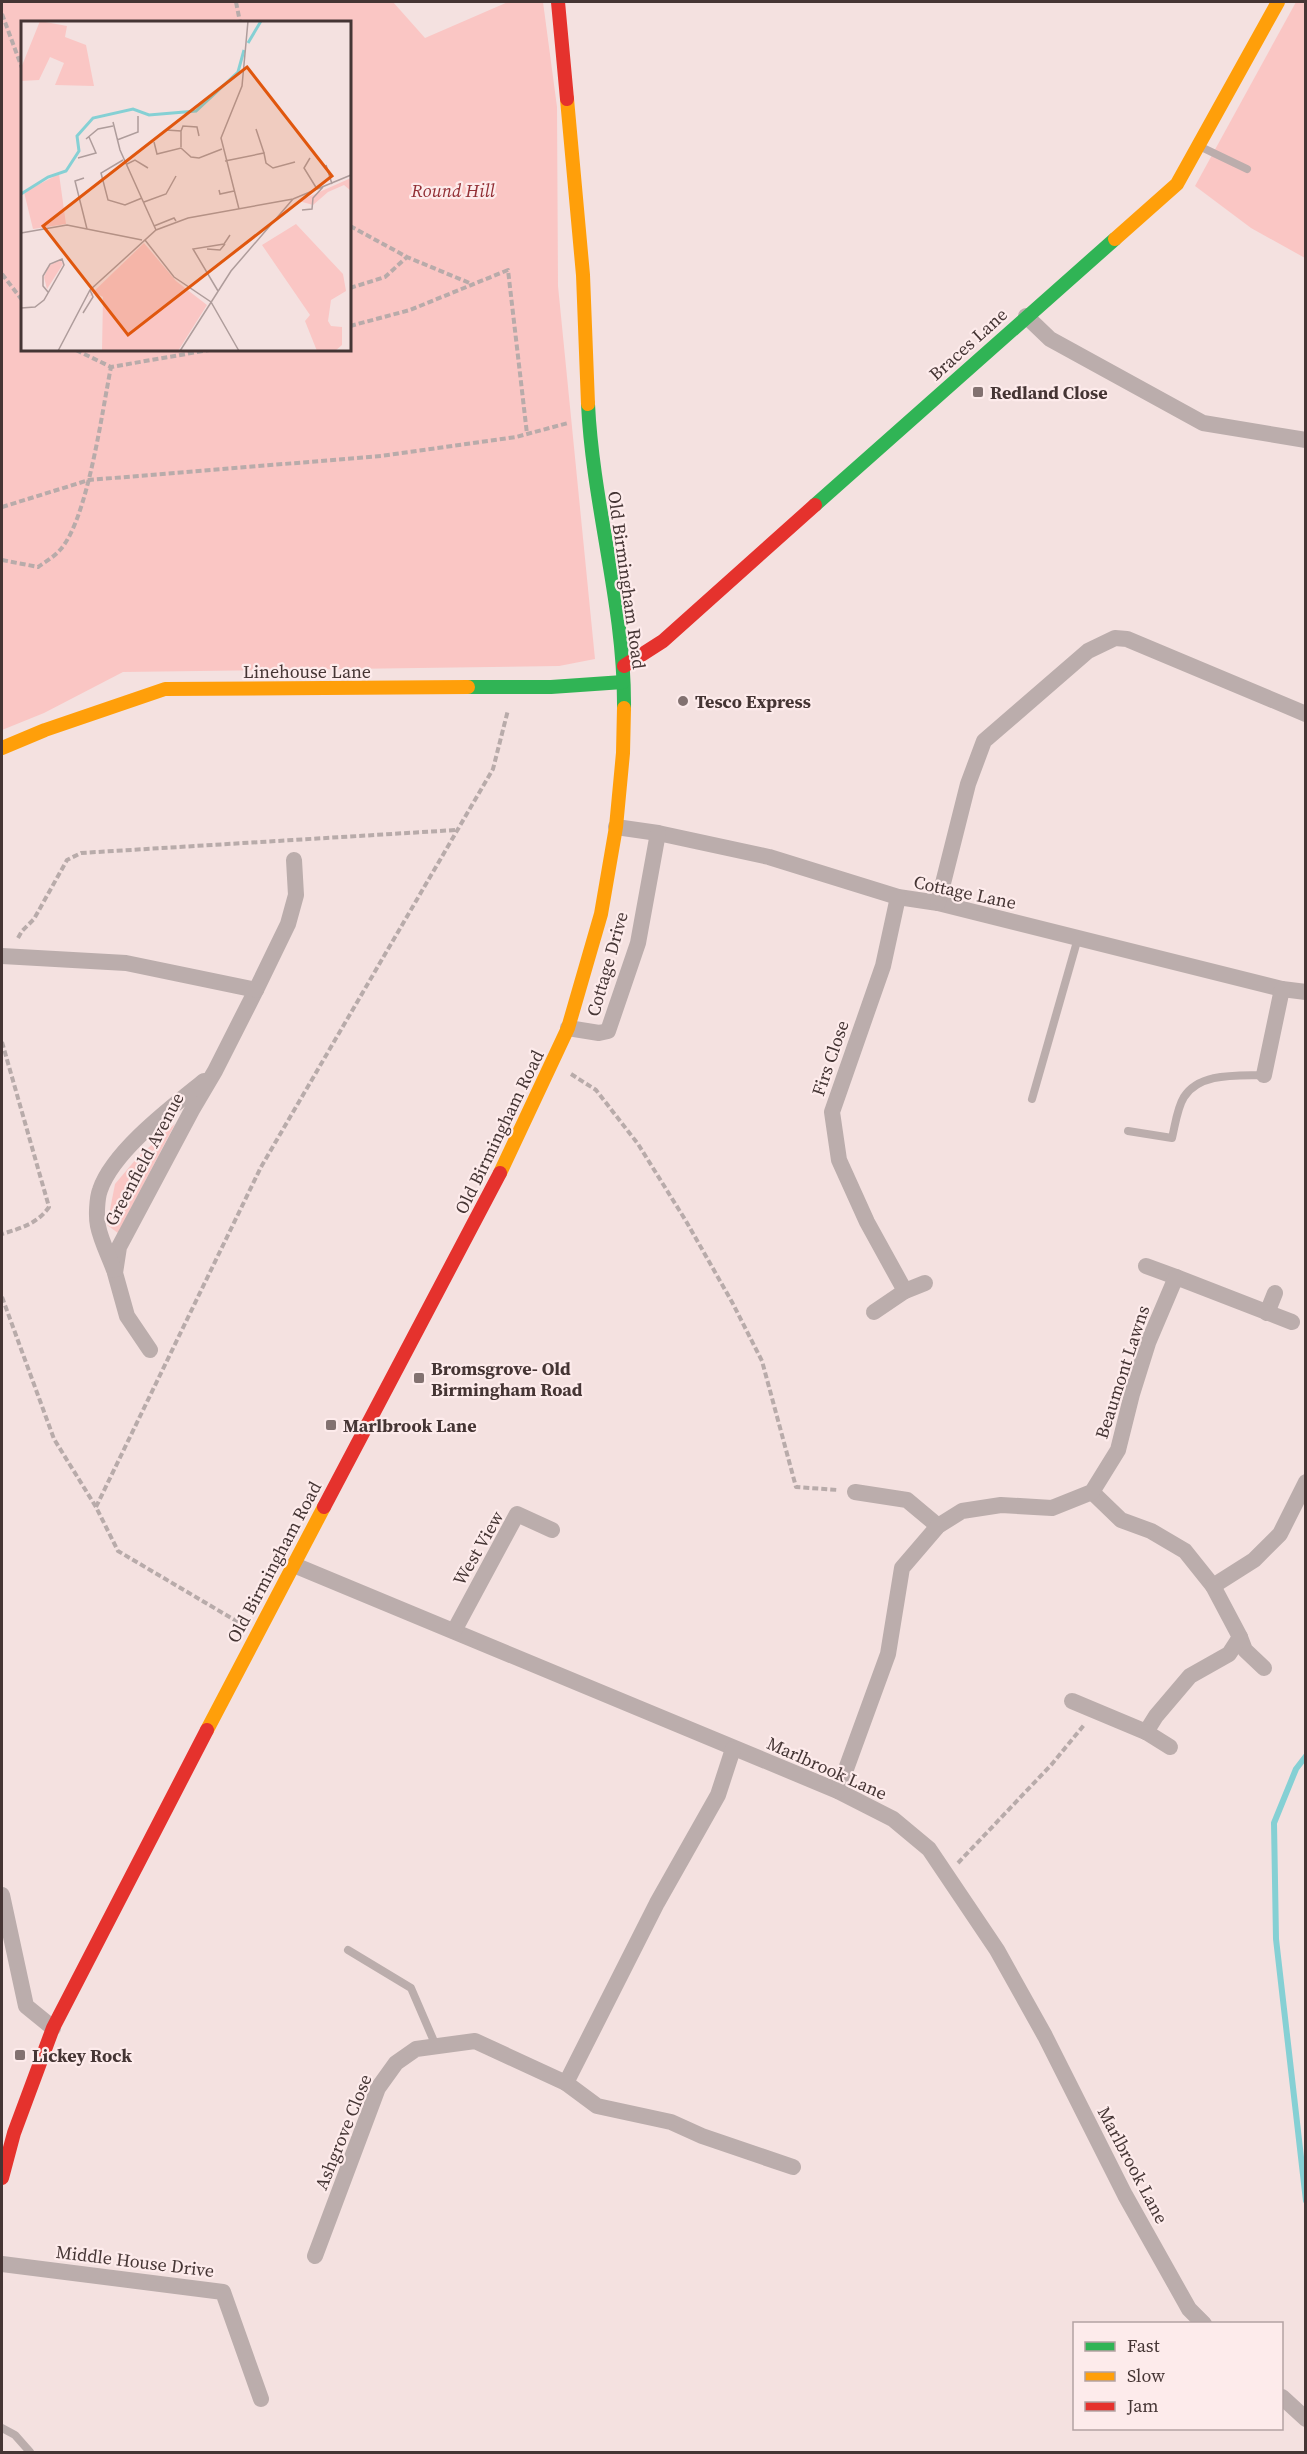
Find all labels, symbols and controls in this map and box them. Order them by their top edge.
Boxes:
inset map [21,21,351,351]
park label: Round Hill [410,178,495,203]
street label: Braces Lane [923,302,1013,386]
place label: Redland Close [990,380,1108,405]
marker: Redland Close [971,385,985,399]
street label: Old Birmingham Road [602,489,652,671]
street label: Linehouse Lane [243,659,371,684]
place label: Tesco Express [695,689,811,714]
marker: Tesco Express [676,694,690,708]
street label: Cottage Lane [911,869,1019,915]
street label: Cottage Drive [580,909,634,1019]
street label: Firs Close [805,1017,855,1099]
street label: Old Birmingham Road [448,1046,550,1218]
street label: Greenfield Avenue [98,1088,190,1230]
street label: Beaumont Lawns [1089,1302,1155,1442]
place label: Bromsgrove- Old Birmingham Road [431,1356,583,1402]
marker: Bromsgrove- Old Birmingham Road [412,1371,426,1385]
place label: Marlbrook Lane [343,1413,477,1438]
marker: Marlbrook Lane [324,1418,338,1432]
street label: Old Birmingham Road [221,1477,327,1647]
street label: West View [447,1506,510,1590]
street label: Marlbrook Lane [763,1730,891,1806]
place label: Lickey Rock [32,2043,132,2068]
marker: Lickey Rock [13,2048,27,2062]
street label: Ashgrove Close [308,2070,378,2194]
street label: Marlbrook Lane [1092,2102,1174,2228]
street label: Middle House Drive [54,2239,216,2283]
legend [1073,2322,1283,2430]
text: Fast [1127,2333,1160,2358]
text: Slow [1127,2363,1165,2388]
text: Jam [1126,2393,1159,2418]

